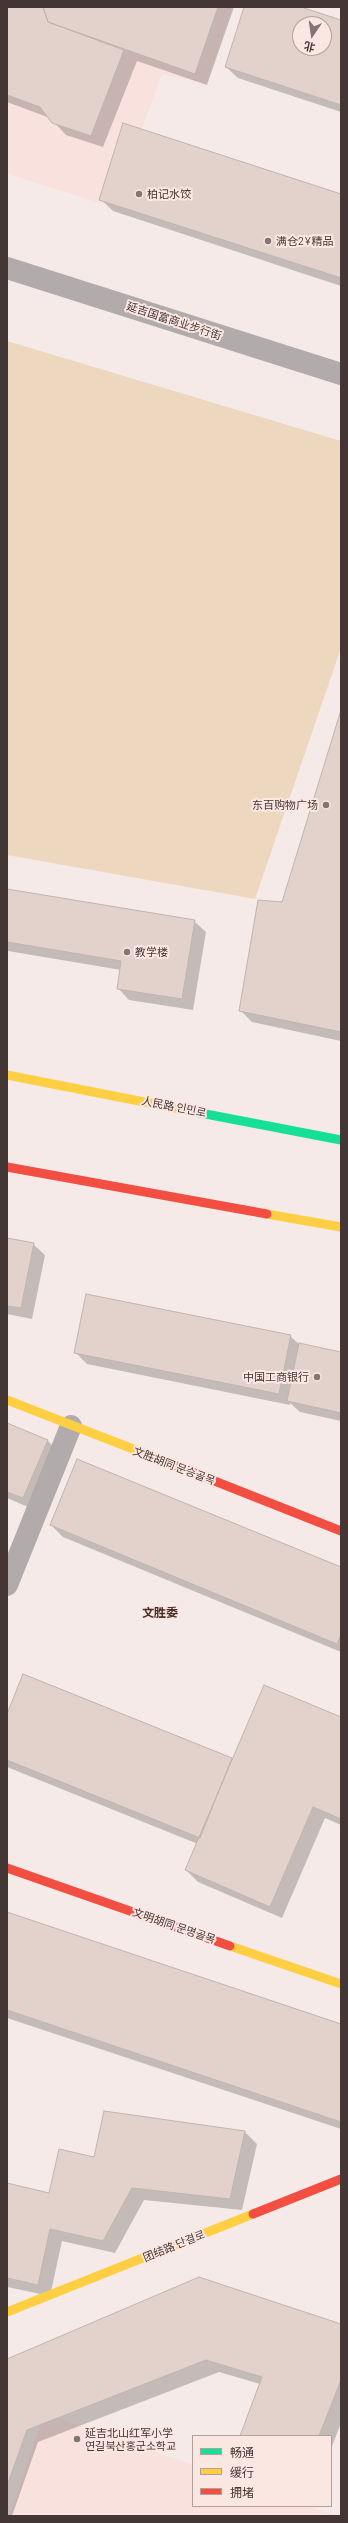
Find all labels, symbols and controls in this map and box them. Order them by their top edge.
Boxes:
north arrow [292,16,332,56]
text: 北 [303,40,316,55]
place label: 柏记水饺 [147,187,191,201]
marker: 柏记水饺 [134,189,144,199]
place label: 满仓2¥精品 [276,234,333,248]
marker: 满仓2¥精品 [263,236,273,246]
street label: 延吉国富商业步行街 [125,299,223,343]
place label: 东百购物广场 [252,798,318,812]
marker: 东百购物广场 [321,800,331,810]
place label: 教学楼 [135,945,168,959]
marker: 教学楼 [122,947,132,957]
street label: 人民路 인민로 [141,1094,207,1120]
place label: 中国工商银行 [243,1370,309,1384]
marker: 中国工商银行 [312,1372,322,1382]
street label: 文胜胡同 문승골목 [131,1444,217,1488]
district label: 文胜委 [142,1606,178,1620]
street label: 文明胡同 문명골목 [131,1906,217,1946]
street label: 团结路 단결로 [141,2228,207,2264]
place label: 延吉北山红军小学 연길북산홍군소학교 [85,2426,176,2452]
marker: 延吉北山红军小学 연길북산홍군소학교 [72,2434,82,2444]
legend [192,2435,332,2507]
text: 畅通 [230,2445,254,2459]
text: 缓行 [230,2465,254,2479]
text: 拥堵 [230,2485,254,2499]

